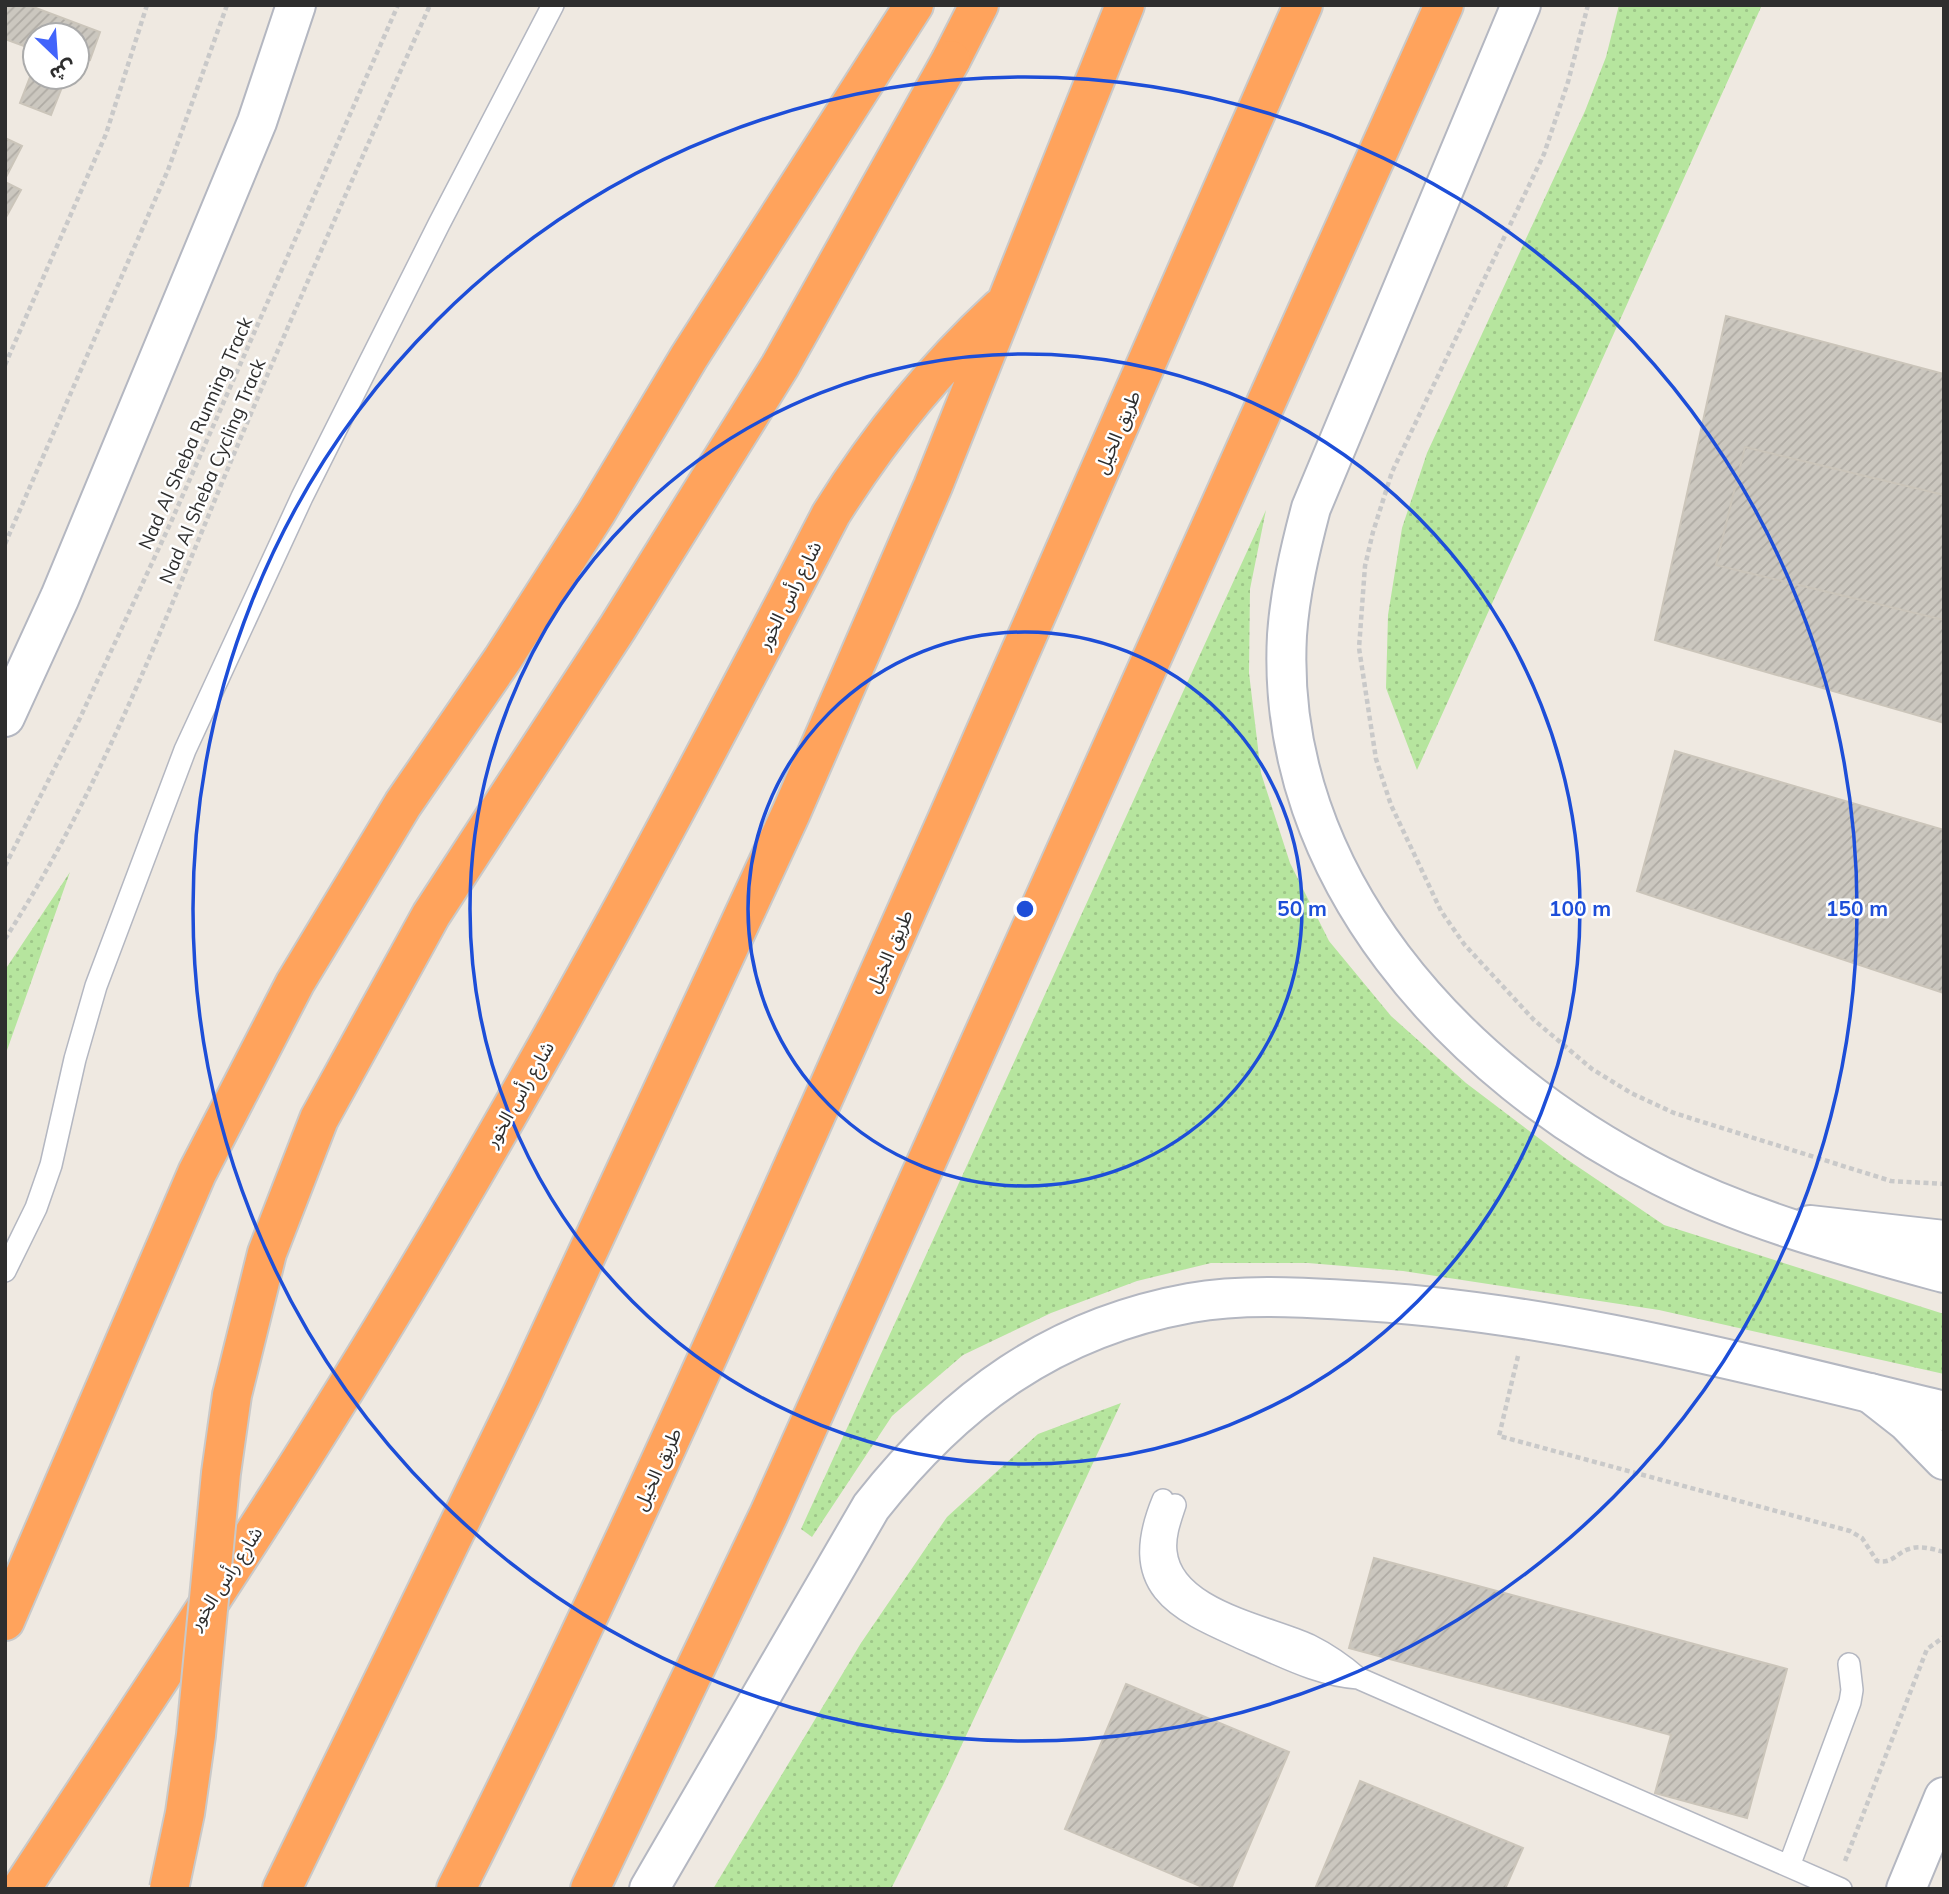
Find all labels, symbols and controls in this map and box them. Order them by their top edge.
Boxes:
north arrow [21,21,91,91]
text: ش [46,55,80,88]
street label: Nad Al Sheba Running Track [133,313,257,553]
street label: Nad Al Sheba Cycling Track [154,355,270,587]
street label: طريق الخيل [1089,387,1145,477]
street label: شارع رأس الخور [751,537,828,655]
text: 50 m [1277,895,1327,921]
text: 100 m [1549,895,1611,921]
text: 150 m [1826,895,1888,921]
centre of rings [1013,897,1037,921]
street label: طريق الخيل [860,906,918,996]
street label: شارع رأس الخور [479,1037,561,1153]
street label: طريق الخيل [627,1424,687,1514]
street label: شارع رأس الخور [182,1522,269,1636]

